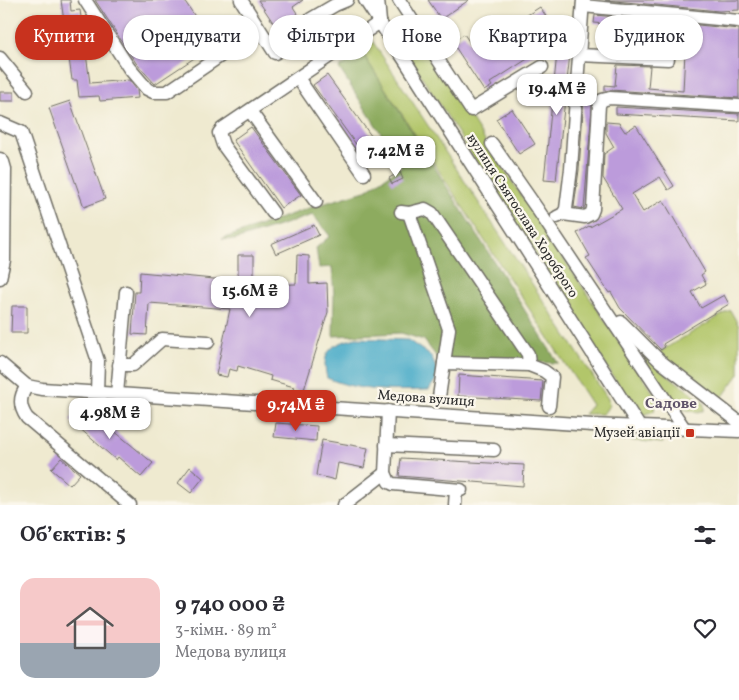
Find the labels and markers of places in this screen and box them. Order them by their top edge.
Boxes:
pin: 19.4M ₴ [511,74,603,116]
pin: 7.42M ₴ [350,136,442,178]
pin: 15.6M ₴ [204,276,296,318]
pin: 9.74M ₴ [250,390,342,432]
pin: 4.98M ₴ [64,398,156,440]
place label: Музей авіації [594,424,680,443]
marker: Музей авіації [684,427,696,439]

